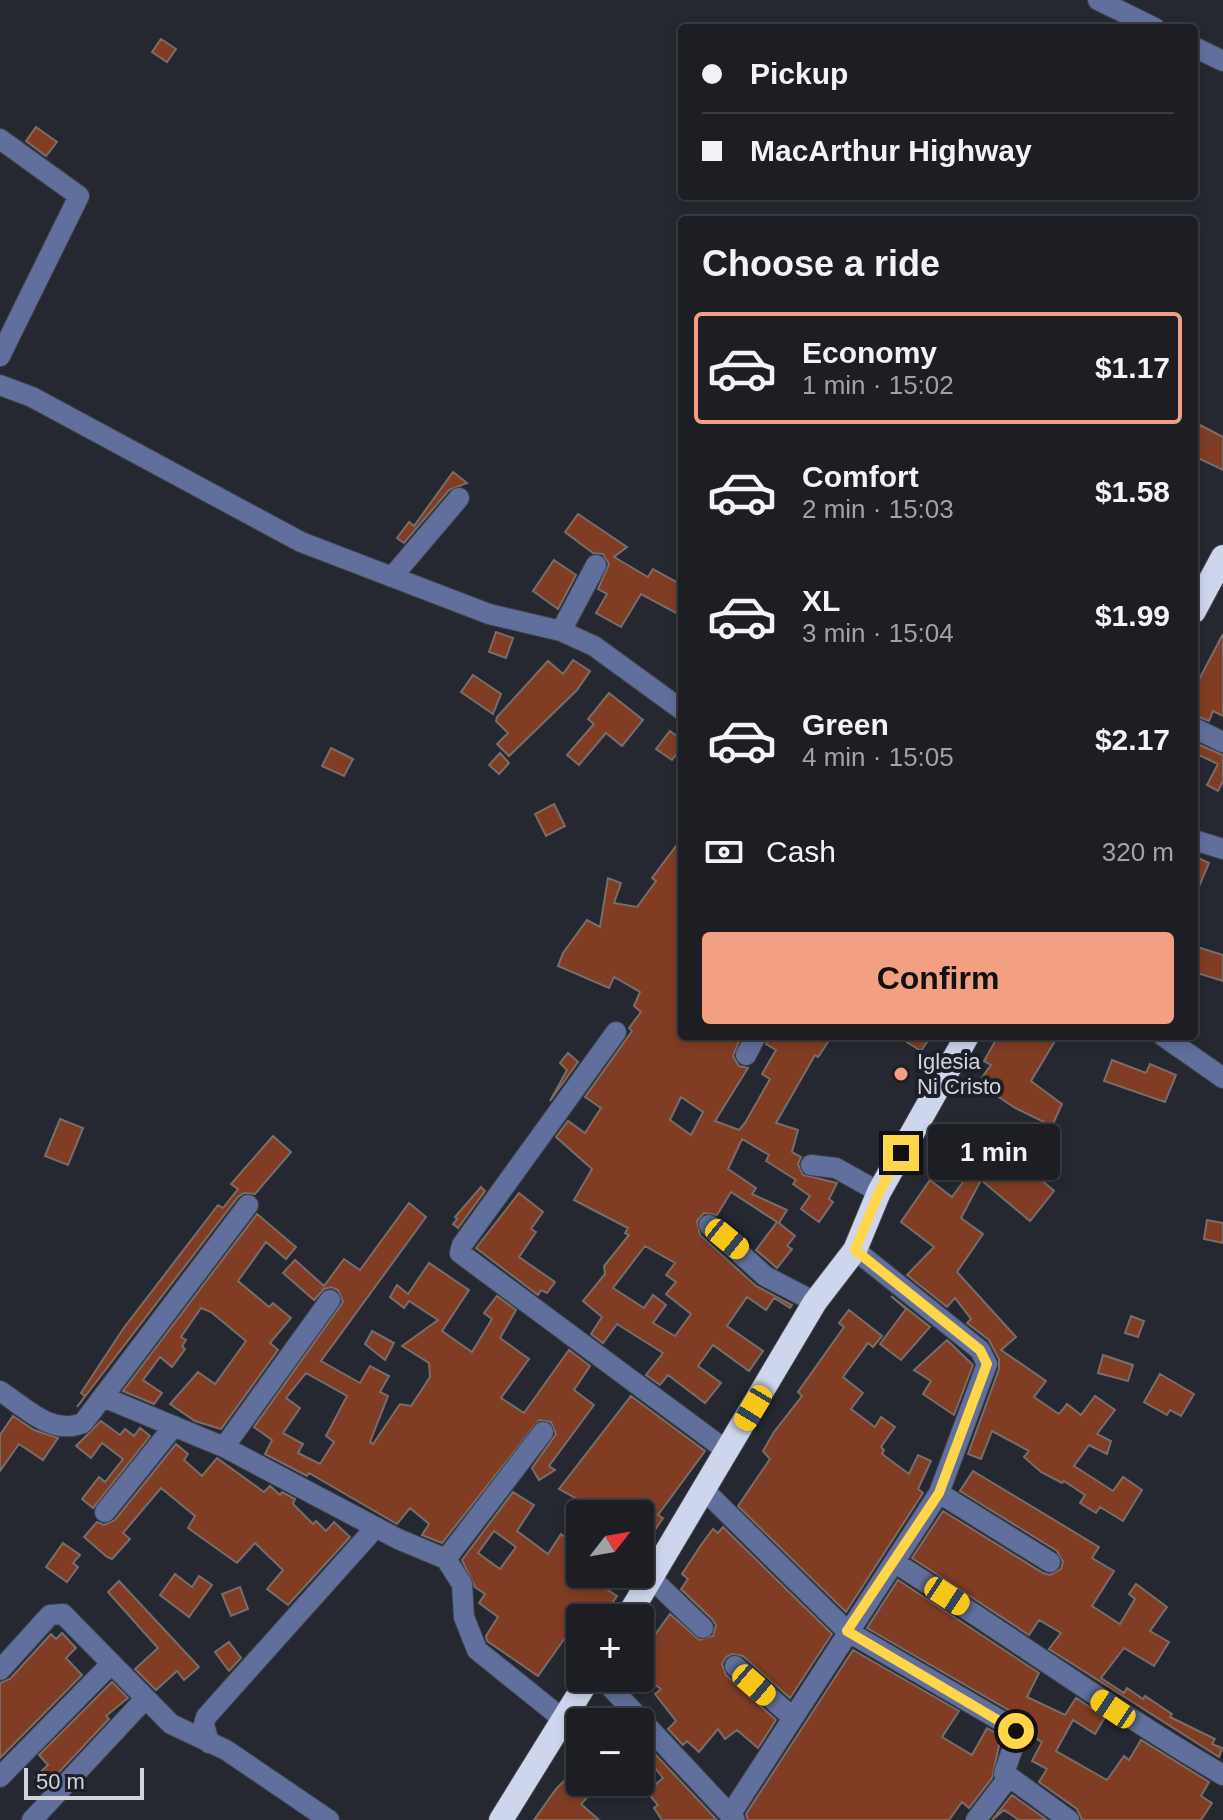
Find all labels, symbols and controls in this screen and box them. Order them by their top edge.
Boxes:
text: Pickup [750,57,848,90]
text: MacArthur Highway [750,134,1032,167]
text: Choose a ride [702,243,940,284]
icon: car [706,332,778,404]
text: Economy [802,336,937,369]
text: $1.17 [1095,351,1170,384]
text: 1 min · 15:02 [802,370,954,400]
icon: car [706,456,778,528]
text: Comfort [802,460,919,493]
text: $1.58 [1095,475,1170,508]
text: 2 min · 15:03 [802,494,954,524]
icon: car [706,580,778,652]
text: XL [802,584,840,617]
text: $1.99 [1095,599,1170,632]
text: 3 min · 15:04 [802,618,954,648]
icon: car [706,704,778,776]
text: Green [802,708,889,741]
text: $2.17 [1095,723,1170,756]
text: 4 min · 15:05 [802,742,954,772]
icon: cash [702,830,746,874]
text: Cash [766,835,836,868]
text: 320 m [1102,837,1174,867]
button: Confirm [702,932,1174,1024]
place label: Iglesia Ni Cristo [917,1049,1001,1099]
marker: Iglesia Ni Cristo [892,1065,910,1083]
callout: 1 min [929,1125,1061,1181]
route end [883,1135,919,1171]
text: 1 min [960,1137,1028,1167]
car [701,1215,753,1263]
car [730,1381,776,1435]
north arrow [566,1500,654,1588]
map controls [566,1500,654,1796]
car [920,1573,974,1619]
button: + [566,1604,654,1692]
car [728,1660,780,1710]
car [1086,1686,1140,1732]
button: − [566,1708,654,1796]
route start [998,1713,1034,1749]
scale bar [24,1764,144,1800]
text: 50 m [36,1769,85,1794]

